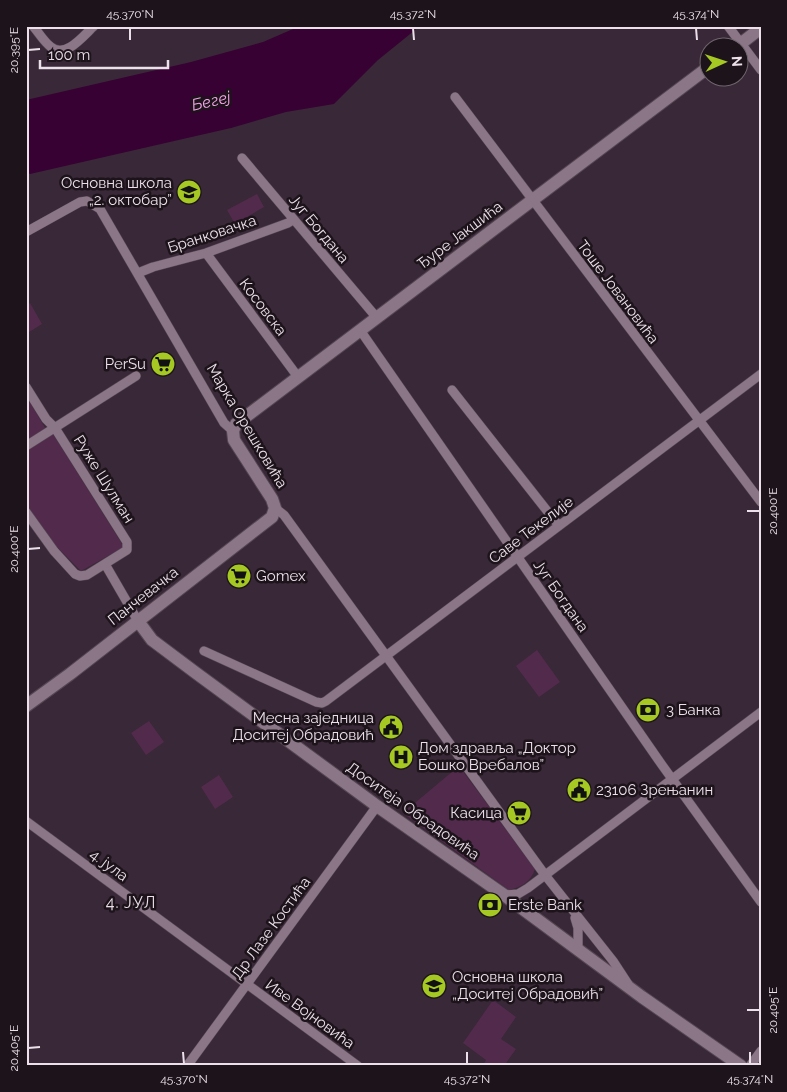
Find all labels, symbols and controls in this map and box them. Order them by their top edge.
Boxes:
text: 45.370°N [106,7,154,21]
text: 45.372°N [390,7,436,21]
text: 45.374°N [673,7,719,21]
text: 20.395°E [7,27,21,73]
scale bar [40,38,168,70]
north arrow [700,38,750,88]
text: 100 m [48,46,90,64]
text: N [729,56,745,67]
water label: Бегеј [190,87,233,115]
place label: Основна школа „2. октобар” [61,174,172,209]
school or university icon: Основна школа „2. октобар” [176,179,202,205]
street label: Југ Богдана [285,191,353,267]
street label: Ђуре Јакшића [414,197,506,273]
street label: Бранковачка [165,211,259,257]
street label: Тоше Јовановића [573,237,663,347]
street label: Косовска [236,275,290,339]
supermarket icon: PerSu [150,351,176,377]
place label: PerSu [105,355,146,373]
street label: Марка Орешковића [203,361,291,491]
street label: Руже Шулман [70,432,138,526]
text: 20.400°E [766,487,780,535]
street label: Саве Текелије [485,492,577,568]
text: 20.400°E [7,525,21,573]
street label: Југ Богдана [530,557,592,635]
street label: Панчевачка [104,563,182,629]
supermarket icon: Gomex [226,563,252,589]
place label: Gomex [256,567,306,585]
bank icon: 3 Банка [635,697,661,723]
place label: 3 Банка [666,701,720,719]
place label: Месна заједница Доситеј Обрадовић [232,709,374,744]
public building icon: Месна заједница Доситеј Обрадовић [378,714,404,740]
place label: Дом здравља „Доктор Бошко Вребалов” [418,739,576,774]
hospital icon: Дом здравља „Доктор Бошко Вребалов” [388,744,414,770]
street label: Доситеја Обрадовића [343,758,483,864]
public building icon: 23106 Зрењанин [566,777,592,803]
place label: 23106 Зрењанин [596,781,713,799]
supermarket icon: Касица [506,800,532,826]
place label: Касица [450,804,502,822]
street label: 4. јула [86,845,132,885]
street label: Др Лазе Костића [228,873,314,983]
bank icon: Erste Bank [477,892,503,918]
district label: 4. ЈУЛ [106,893,156,912]
place label: Erste Bank [508,896,582,914]
place label: Основна школа „Доситеј Обрадовић” [452,968,603,1003]
school or university icon: Основна школа „Доситеј Обрадовић” [421,973,447,999]
street label: Иве Војновића [262,976,358,1052]
text: 20.405°E [766,987,780,1033]
text: 20.405°E [7,1025,21,1071]
text: 45.370°N [160,1072,208,1086]
text: 45.372°N [444,1072,490,1086]
text: 45.374°N [727,1072,773,1086]

